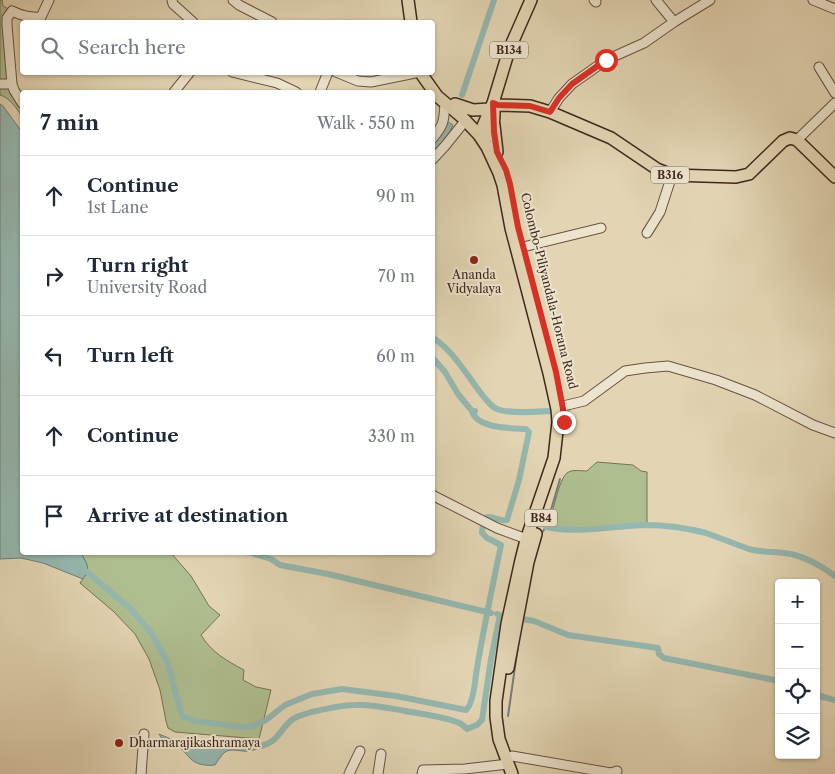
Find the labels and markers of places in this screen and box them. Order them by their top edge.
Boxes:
marker: Ananda Vidyalaya [468,254,480,266]
place label: Ananda Vidyalaya [446,267,502,296]
place label: Dharmarajikashramaya [129,735,261,750]
marker: Dharmarajikashramaya [113,737,125,749]

